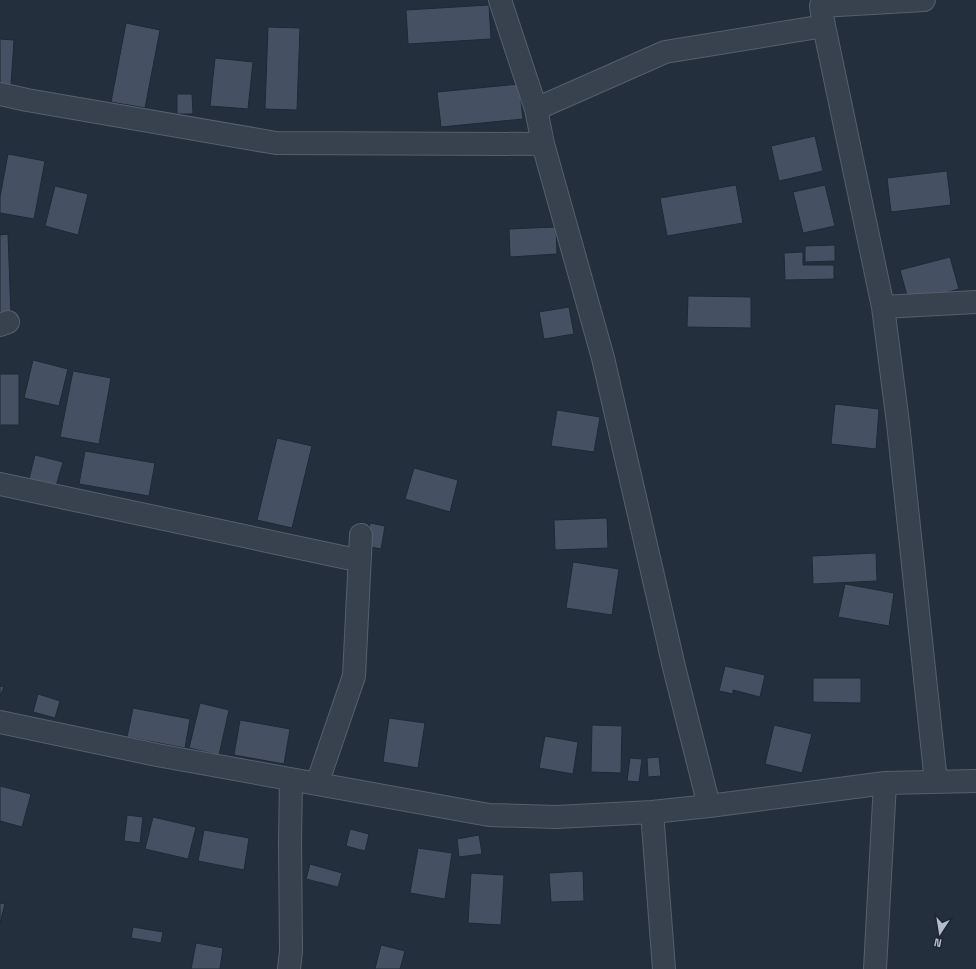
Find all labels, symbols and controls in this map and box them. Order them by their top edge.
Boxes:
north arrow [920,913,960,953]
text: N [933,935,943,950]

